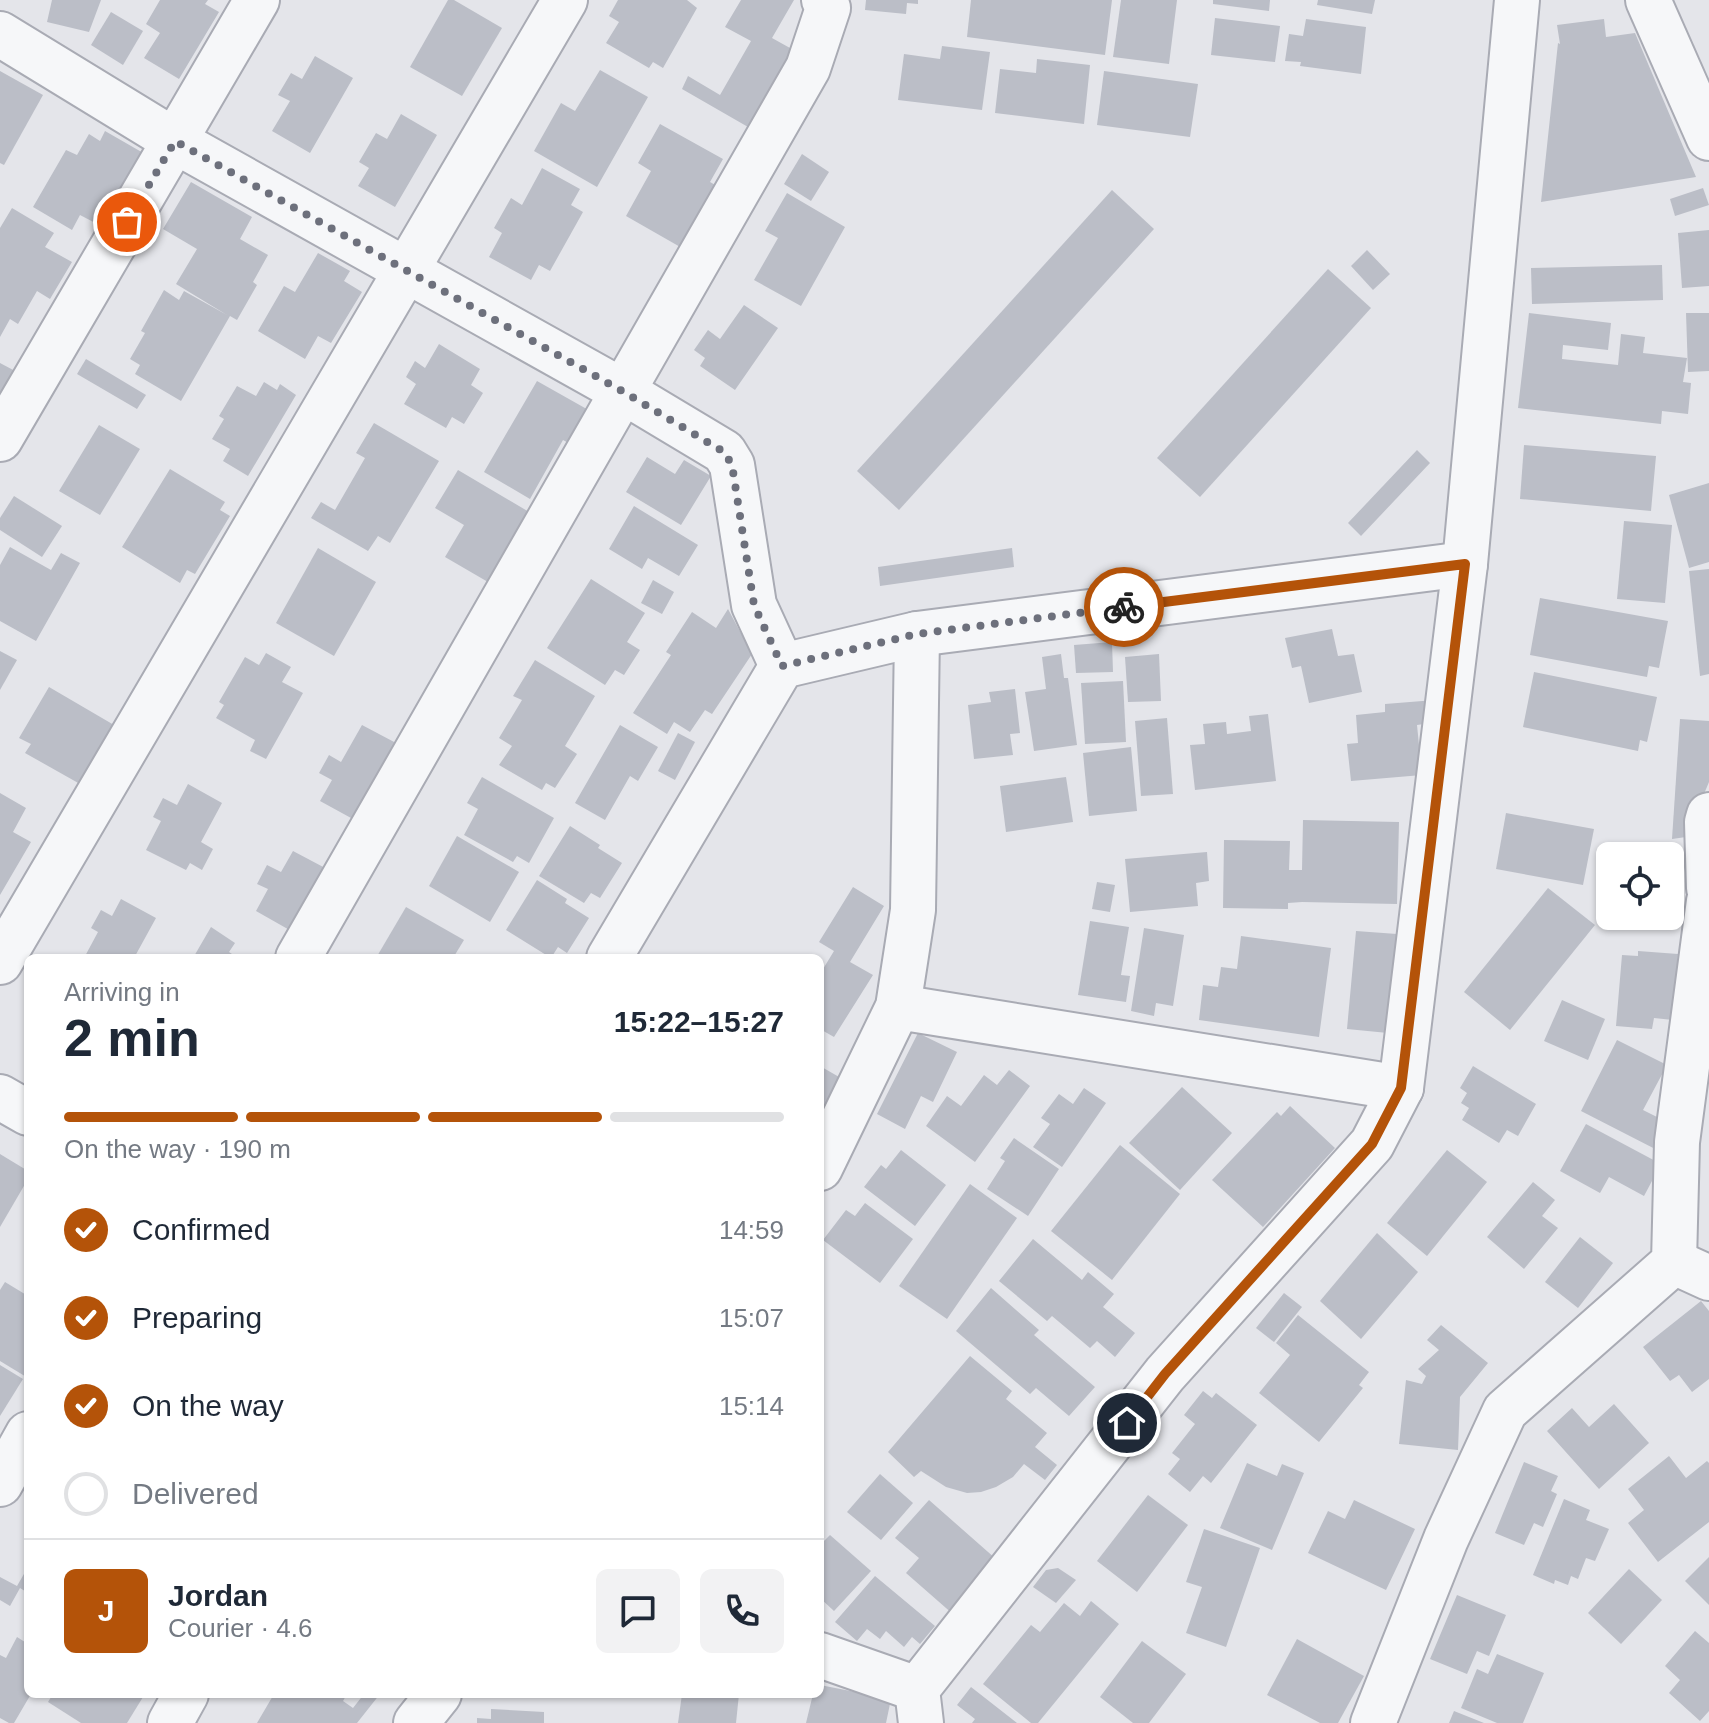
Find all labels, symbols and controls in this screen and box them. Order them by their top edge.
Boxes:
pin [93,188,161,256]
icon: bag [105,200,149,244]
courier [1084,567,1164,647]
icon: bike [1102,585,1146,629]
map controls [1596,842,1684,930]
button: locate [1596,842,1684,930]
text: Arriving in [64,977,180,1007]
text: 15:22–15:27 [614,1005,784,1038]
text: 2 min [64,1009,200,1067]
text: On the way · 190 m [64,1134,291,1164]
icon: check [64,1208,108,1252]
text: Confirmed [132,1213,270,1246]
text: 14:59 [719,1215,784,1245]
icon: check [64,1296,108,1340]
text: Preparing [132,1301,262,1334]
text: 15:07 [719,1303,784,1333]
icon: check [64,1384,108,1428]
text: On the way [132,1389,284,1422]
pin [1093,1389,1161,1457]
text: 15:14 [719,1391,784,1421]
icon: home [1105,1401,1149,1445]
text: Delivered [132,1477,259,1510]
button: chat [596,1569,680,1653]
button: phone [700,1569,784,1653]
text: Jordan [168,1579,268,1612]
text: J [98,1594,114,1627]
text: Courier · 4.6 [168,1613,313,1643]

